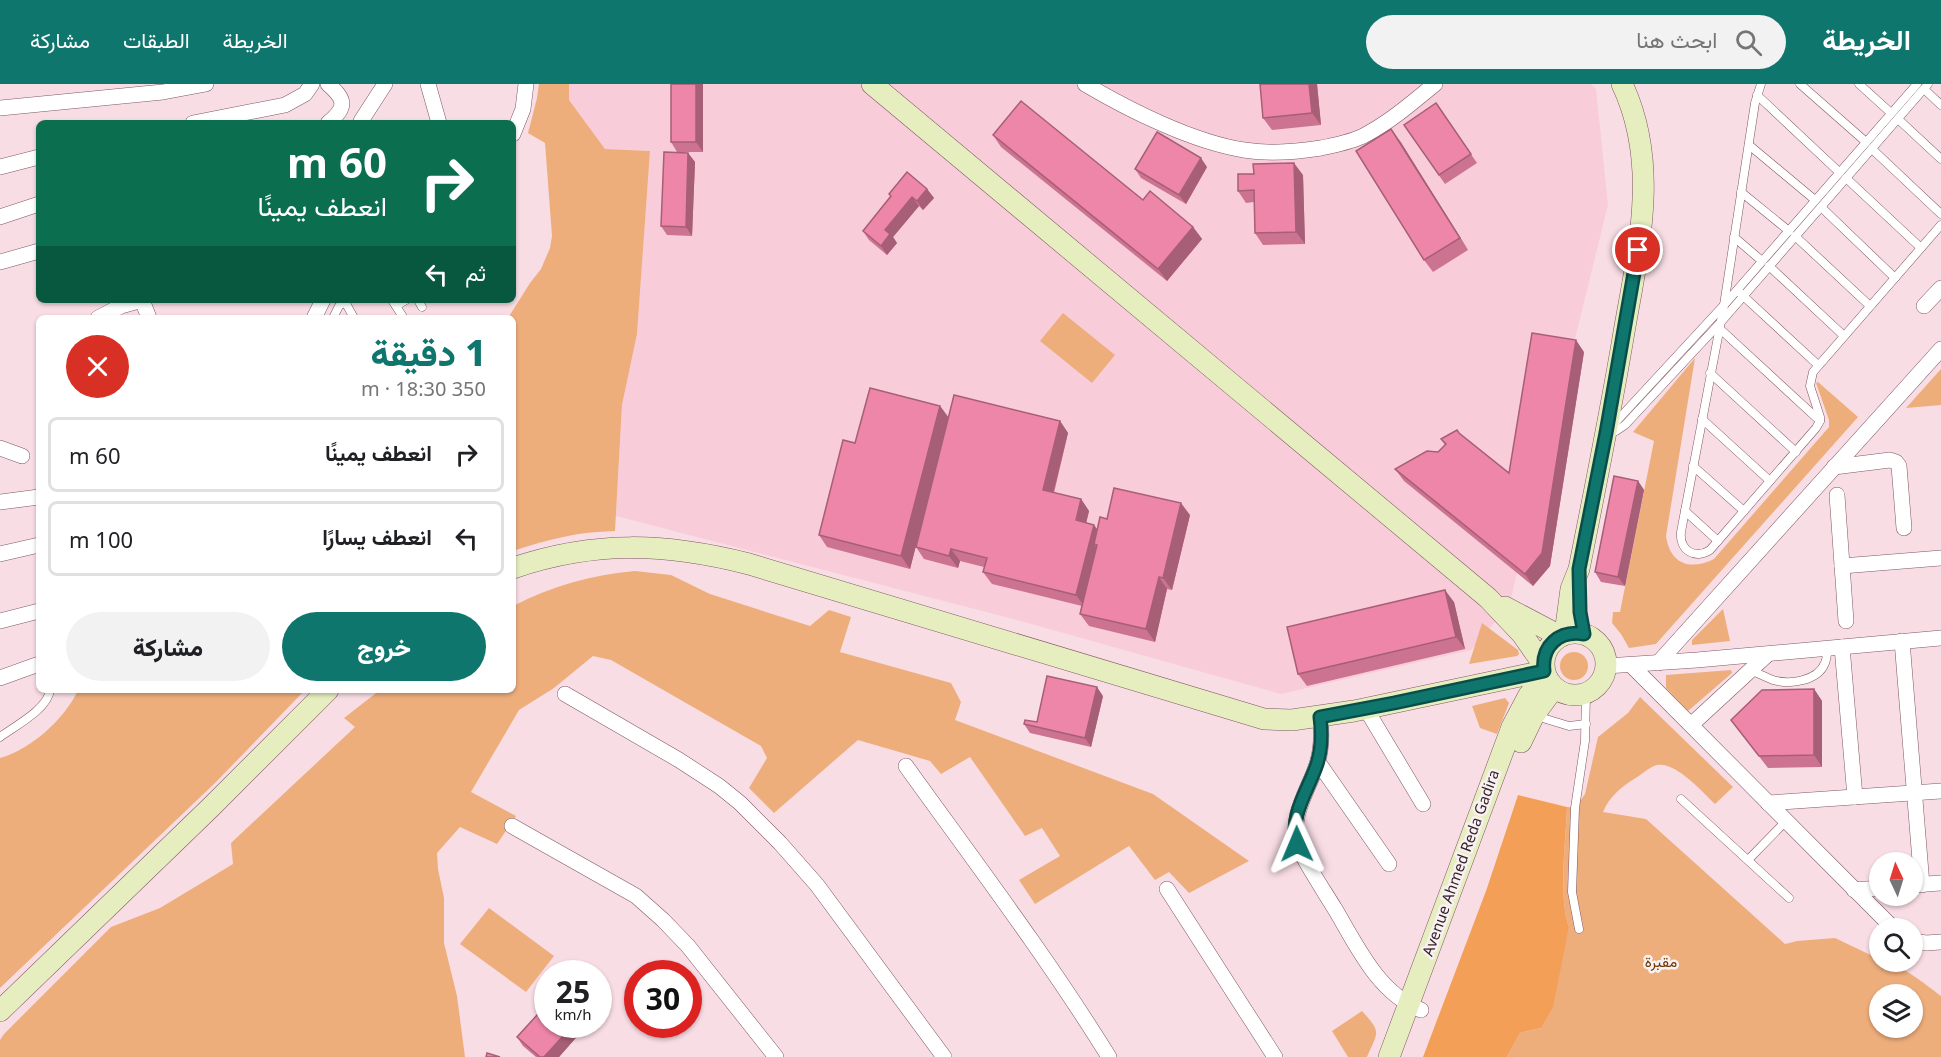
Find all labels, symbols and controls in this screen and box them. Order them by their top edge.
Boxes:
search box [1366,15,1786,69]
text: الخريطة [1822,20,1911,58]
text: ابحث هنا [1636,24,1717,54]
text: مشاركة [30,26,90,54]
text: الطبقات [123,26,190,54]
text: الخريطة [223,26,288,54]
icon: search [1732,26,1765,59]
text: 60 m [287,133,387,190]
icon: right [408,144,486,222]
text: انعطف يمينًا [257,187,387,224]
pin [1612,224,1663,275]
icon: arrive [1621,233,1654,266]
text: ثم [465,257,486,287]
icon: left [420,258,453,291]
text: 1 دقيقة [371,328,486,377]
button: close [66,335,129,398]
text: 350 m · 18:30 [361,375,486,402]
text: انعطف يمينًا [325,437,432,467]
icon: right [450,438,483,471]
text: 60 m [69,440,120,470]
text: انعطف يسارًا [322,521,432,551]
icon: left [450,522,483,555]
text: 100 m [69,524,133,554]
button: مشاركة [66,612,270,681]
button: خروج [282,612,486,681]
street label: Avenue Ahmed Reda Gadira [1417,767,1503,959]
position arrow [1265,812,1329,876]
north arrow [1869,852,1923,906]
map controls [1869,852,1923,1038]
button: search [1869,918,1923,972]
park label: مقبرة [1645,951,1677,971]
speed limit sign: 30 [624,960,702,1038]
text: 25 [556,971,590,1012]
button: layers [1869,984,1923,1038]
text: km/h [555,1004,591,1024]

